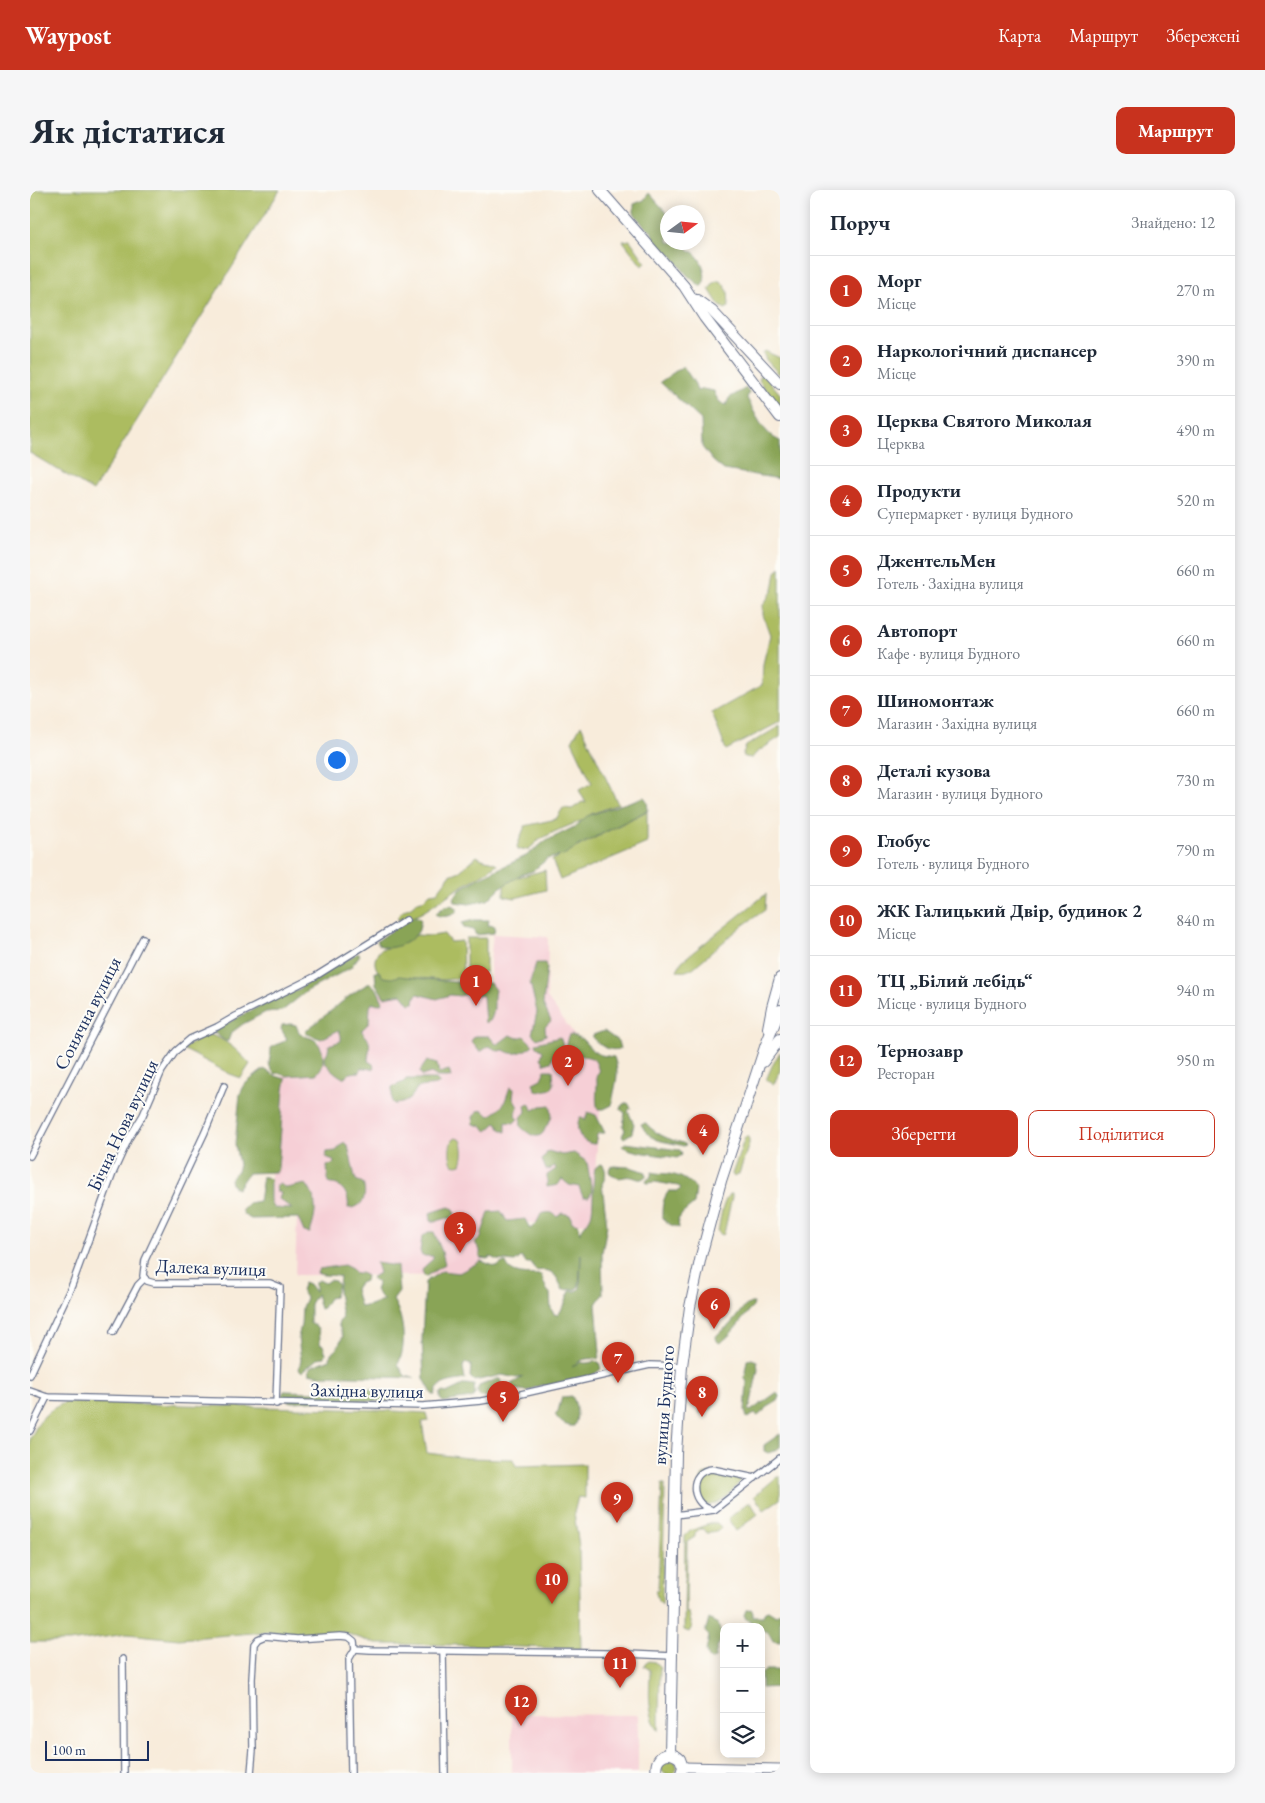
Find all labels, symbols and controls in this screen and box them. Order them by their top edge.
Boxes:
text: Waypost [25,20,111,51]
text: Карта [998,24,1041,47]
text: Маршрут [1069,24,1138,47]
text: Збережені [1166,24,1240,47]
button: Маршрут [1116,107,1235,154]
text: Як дістатися [30,108,225,153]
north arrow [660,205,705,250]
text: Поруч [830,209,890,236]
text: Знайдено: 12 [1131,212,1215,233]
text: Морг [877,268,922,293]
text: 1 [842,280,850,301]
text: 270 m [1176,280,1215,301]
text: Місце [877,293,916,314]
text: Наркологічний диспансер [877,338,1097,363]
text: 2 [842,350,850,371]
text: 390 m [1176,350,1215,371]
text: Місце [877,363,916,384]
text: Церква Святого Миколая [877,408,1092,433]
text: 3 [842,420,850,441]
text: 490 m [1176,420,1215,441]
text: Церква [877,433,925,454]
text: Продукти [877,478,961,503]
text: 4 [842,490,850,511]
text: 520 m [1176,490,1215,511]
text: Супермаркет · вулиця Будного [877,503,1073,524]
text: ДжентельМен [877,548,996,573]
text: 5 [842,560,850,581]
text: 660 m [1176,560,1215,581]
text: Готель · Західна вулиця [877,573,1024,594]
text: Автопорт [877,618,957,643]
text: 6 [842,630,850,651]
text: 660 m [1176,630,1215,651]
text: Кафе · вулиця Будного [877,643,1020,664]
text: Шиномонтаж [877,688,994,713]
text: 7 [842,700,850,721]
text: 660 m [1176,700,1215,721]
text: Магазин · Західна вулиця [877,713,1037,734]
your location [324,747,350,773]
text: Деталі кузова [877,758,991,783]
text: 8 [842,770,850,791]
text: 730 m [1176,770,1215,791]
text: Магазин · вулиця Будного [877,783,1043,804]
text: Глобус [877,828,930,853]
text: 9 [842,840,850,861]
text: 790 m [1176,840,1215,861]
text: Готель · вулиця Будного [877,853,1029,874]
text: ЖК Галицький Двір, будинок 2 [877,898,1142,923]
text: 10 [838,910,854,931]
text: 840 m [1176,910,1215,931]
text: Місце [877,923,916,944]
street label: Сонячна вулиця [48,952,127,1074]
pin: 1 [460,965,492,1006]
text: ТЦ „Білий лебідь“ [877,968,1033,993]
text: 11 [838,980,854,1001]
text: 940 m [1176,980,1215,1001]
text: Місце · вулиця Будного [877,993,1027,1014]
text: Тернозавр [877,1038,963,1063]
pin: 2 [552,1045,584,1086]
text: 12 [838,1050,854,1071]
text: 950 m [1176,1050,1215,1071]
street label: Бічна Нова вулиця [81,1055,164,1195]
text: Ресторан [877,1063,935,1084]
button: Зберегти [830,1110,1018,1157]
button: Поділитися [1028,1110,1215,1157]
pin: 4 [687,1114,719,1155]
pin: 3 [444,1212,476,1253]
street label: Далека вулиця [155,1253,267,1282]
pin: 6 [698,1288,730,1329]
pin: 7 [602,1342,634,1383]
street label: вулиця Будного [647,1344,680,1466]
pin: 8 [686,1376,718,1417]
street label: Західна вулиця [310,1377,424,1404]
pin: 5 [487,1381,519,1422]
pin: 9 [601,1482,633,1523]
pin: 10 [536,1563,568,1604]
map controls [720,1623,765,1758]
button: + [720,1623,765,1668]
pin: 11 [604,1647,636,1688]
button: − [720,1668,765,1713]
pin: 12 [505,1685,537,1726]
button: layers [720,1713,765,1758]
scale bar [45,1738,149,1761]
text: 100 m [52,1741,86,1759]

